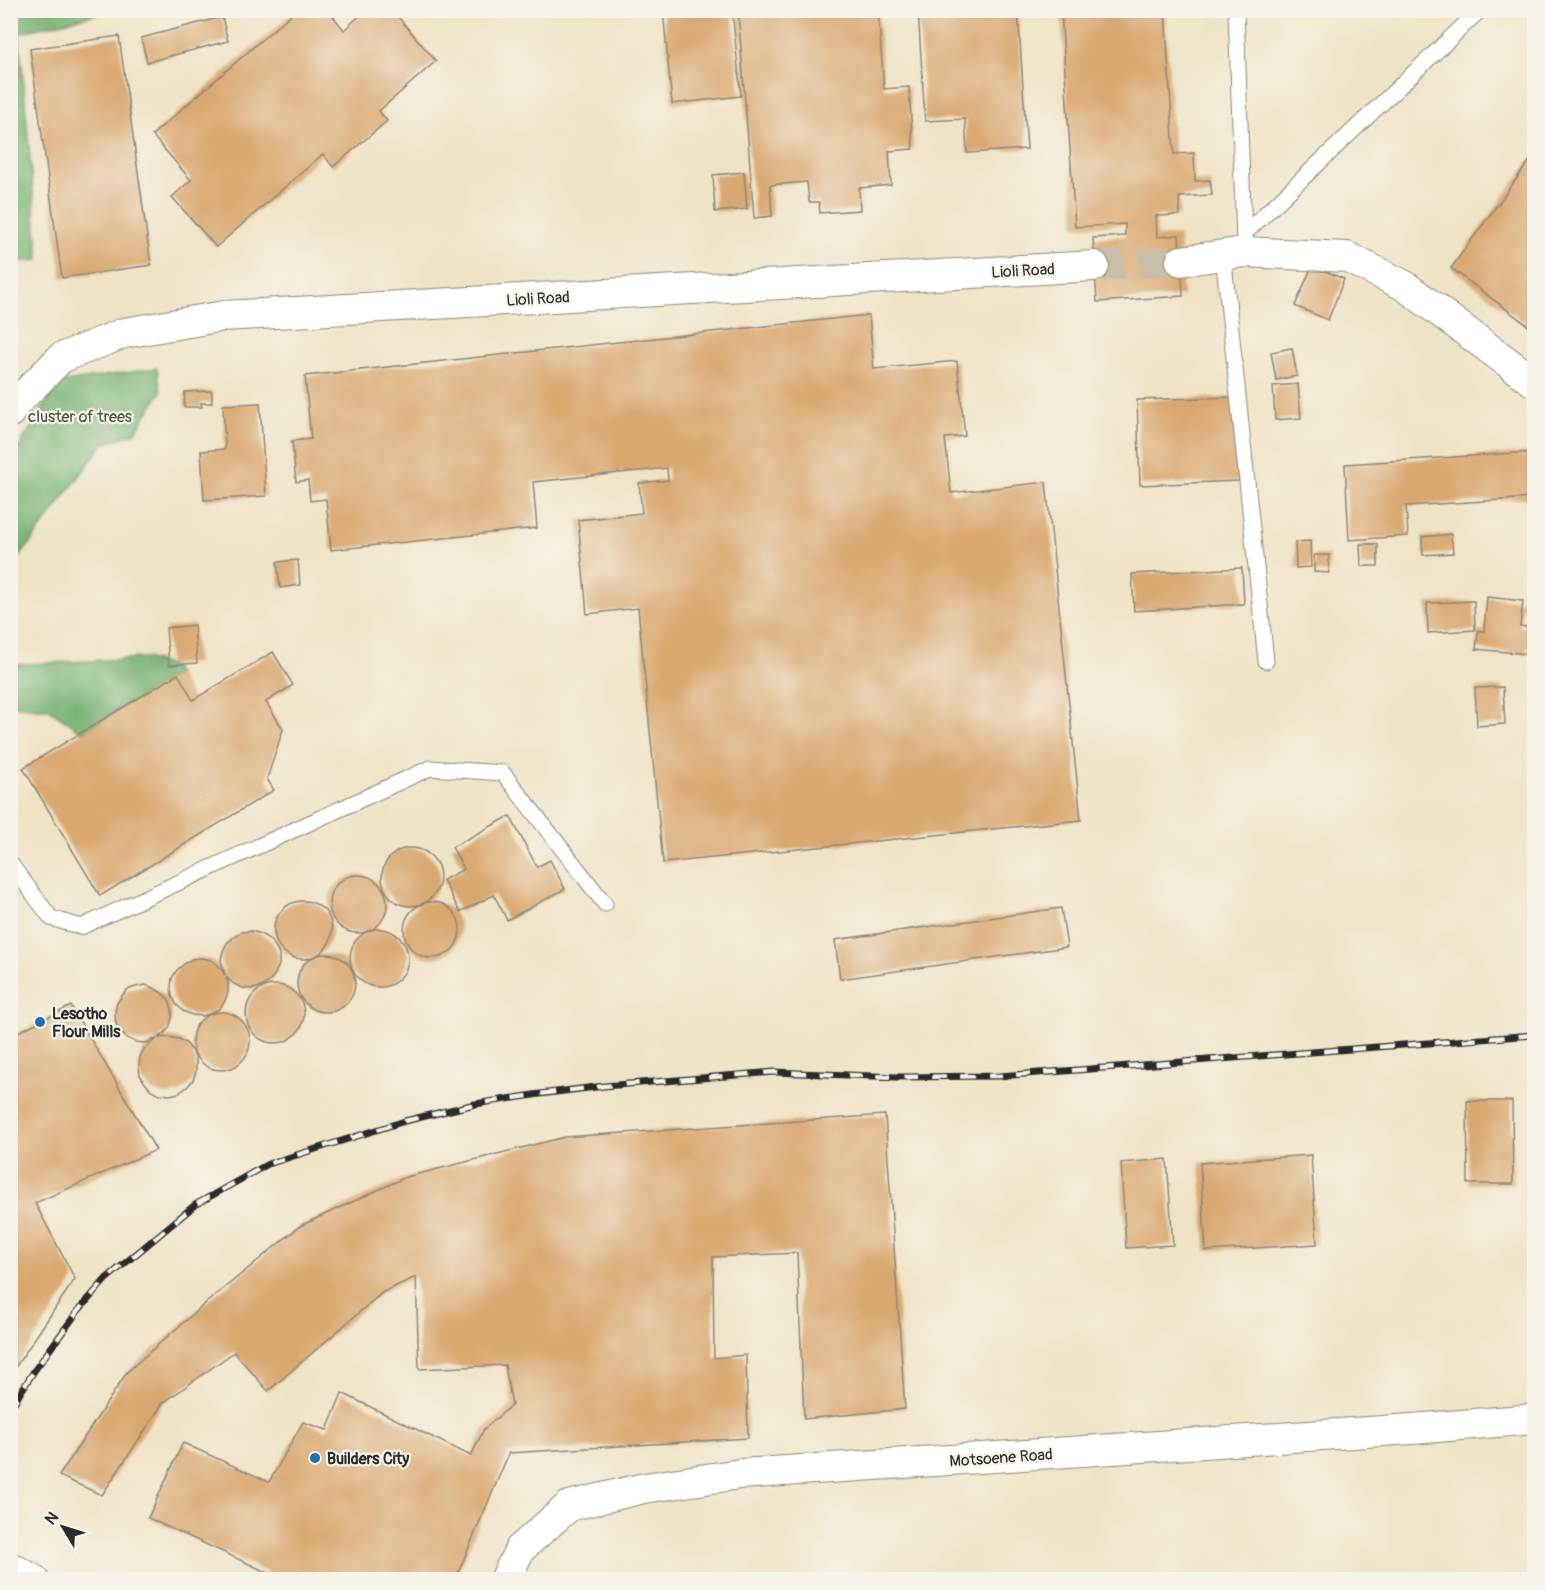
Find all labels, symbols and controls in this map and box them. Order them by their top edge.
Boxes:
street label: Lioli Road [991,259,1055,283]
street label: Lioli Road [506,287,570,311]
park label: cluster of trees [28,407,132,427]
place label: Lesotho Flour Mills [52,1004,121,1042]
marker: Lesotho Flour Mills [33,1015,47,1029]
street label: Motsoene Road [949,1444,1053,1472]
place label: Builders City [327,1449,409,1469]
marker: Builders City [308,1451,322,1465]
north arrow [33,1497,93,1557]
text: N [41,1508,63,1529]

